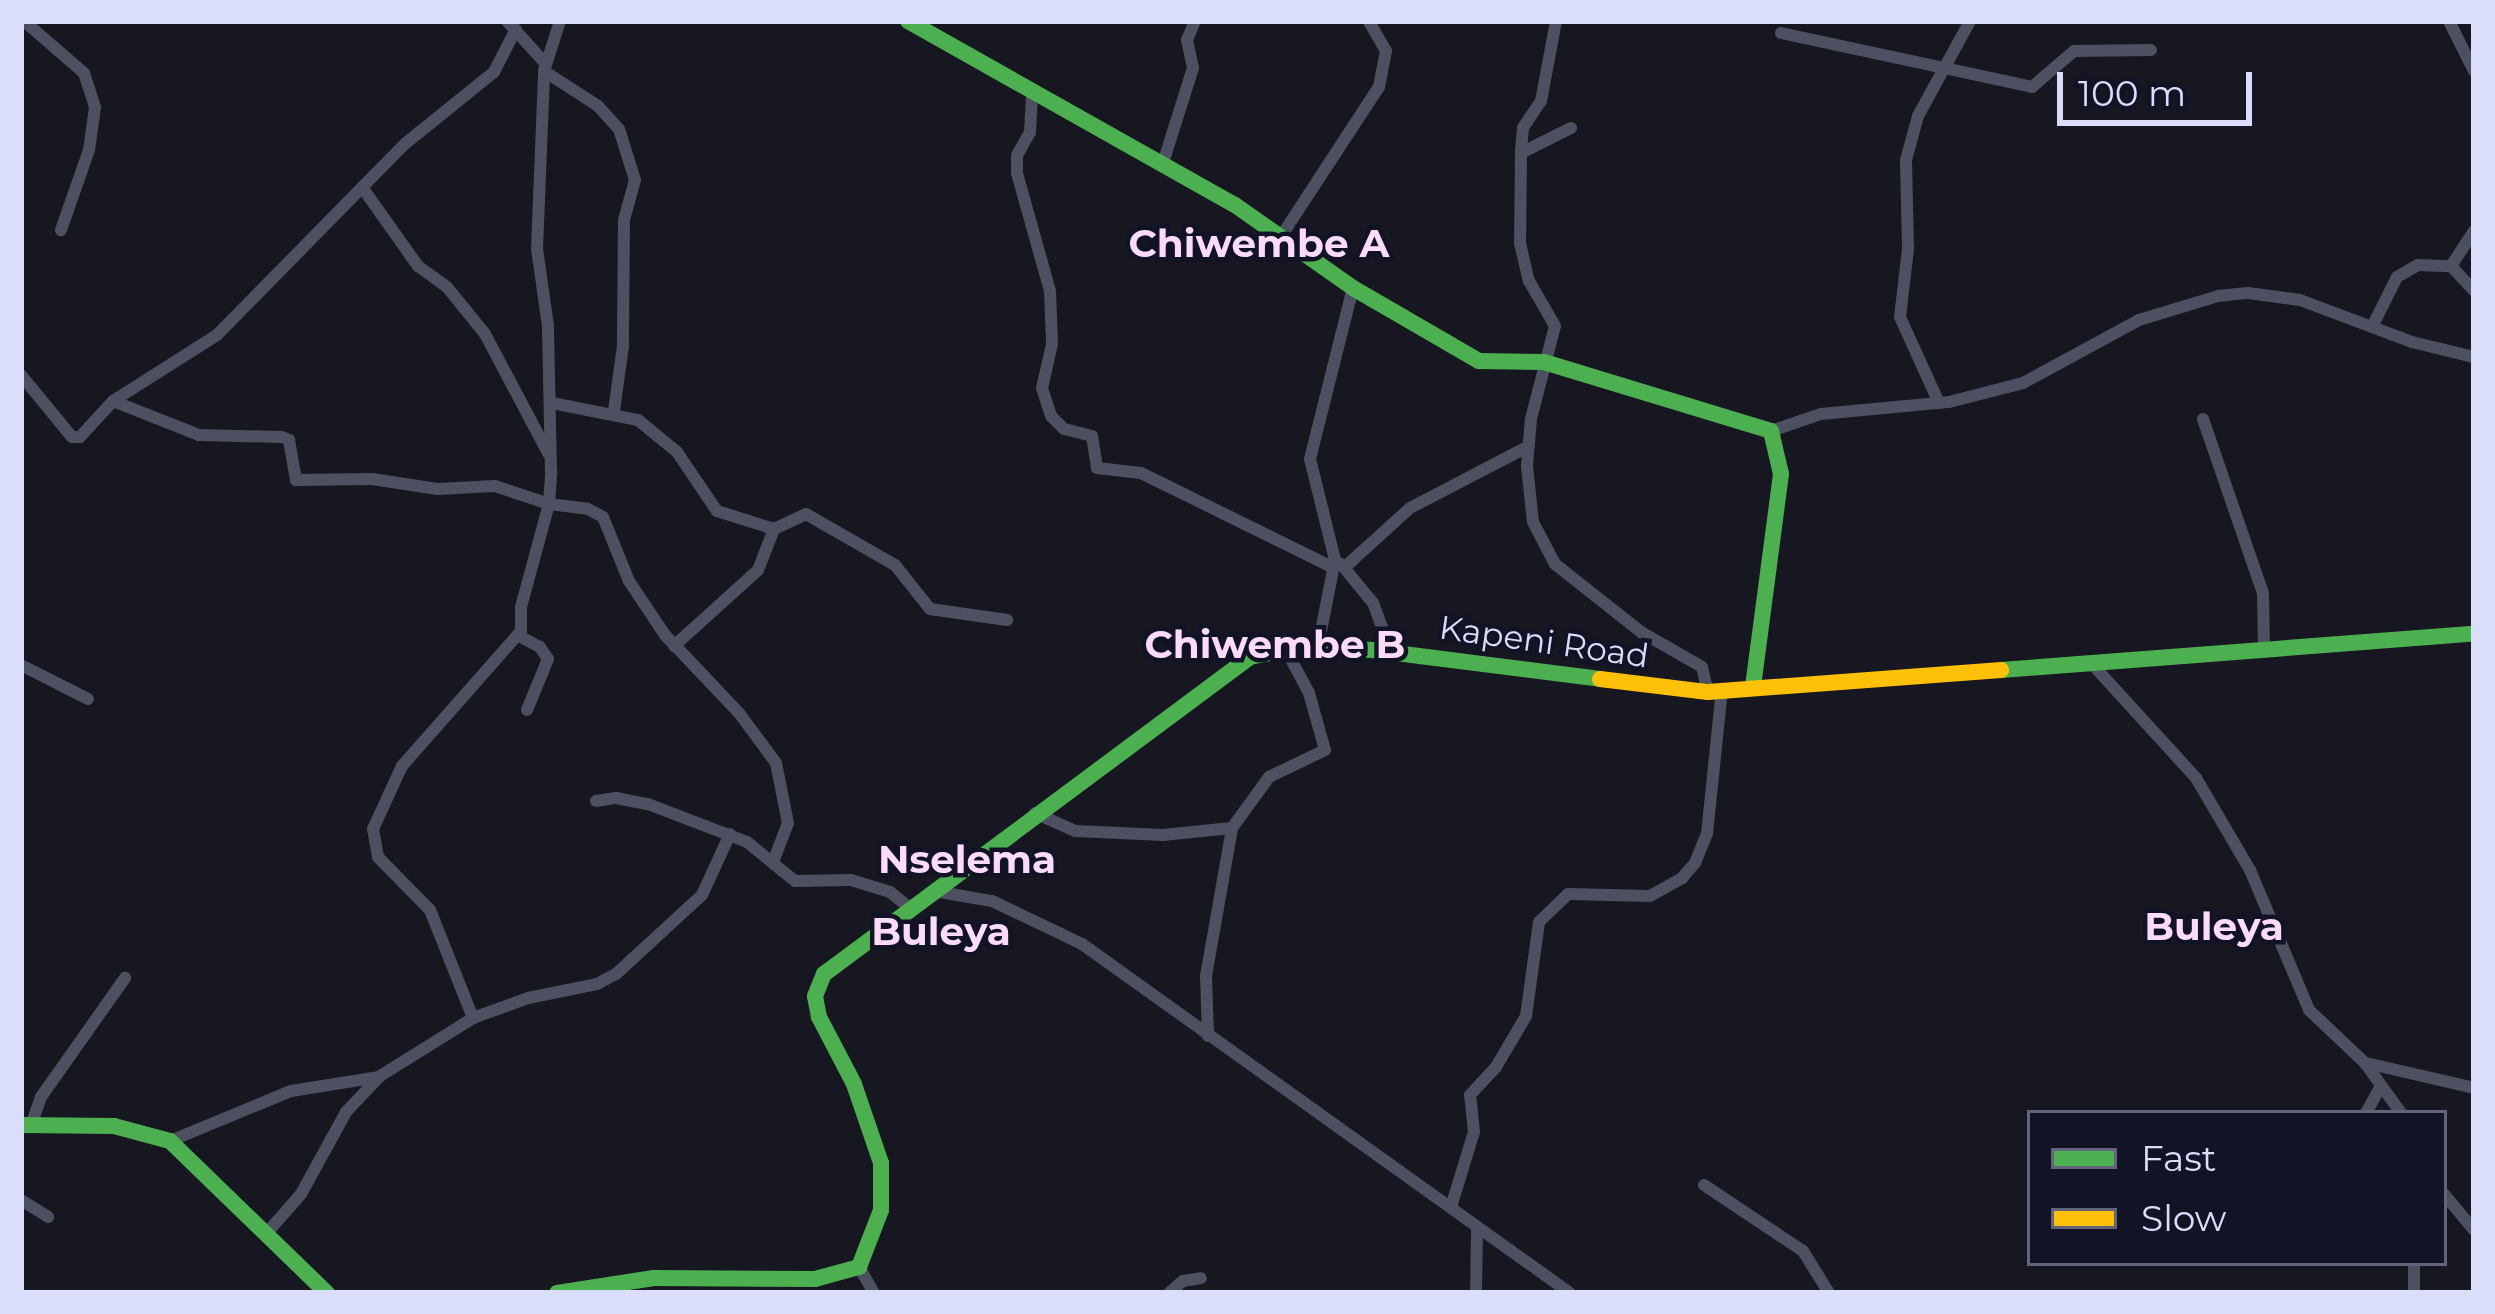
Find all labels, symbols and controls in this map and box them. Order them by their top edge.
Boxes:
scale bar [2063,48,2258,122]
text: 100 m [2078,71,2186,115]
district label: Chiwembe A [1129,220,1389,266]
street label: Kapeni Road [1437,608,1651,676]
district label: Chiwembe B [1145,621,1405,667]
district label: Nselema [878,836,1056,882]
district label: Buleya [2144,903,2284,949]
district label: Buleya [871,908,1011,954]
legend [2027,1110,2447,1266]
text: Fast [2141,1136,2216,1180]
text: Slow [2141,1196,2227,1240]

